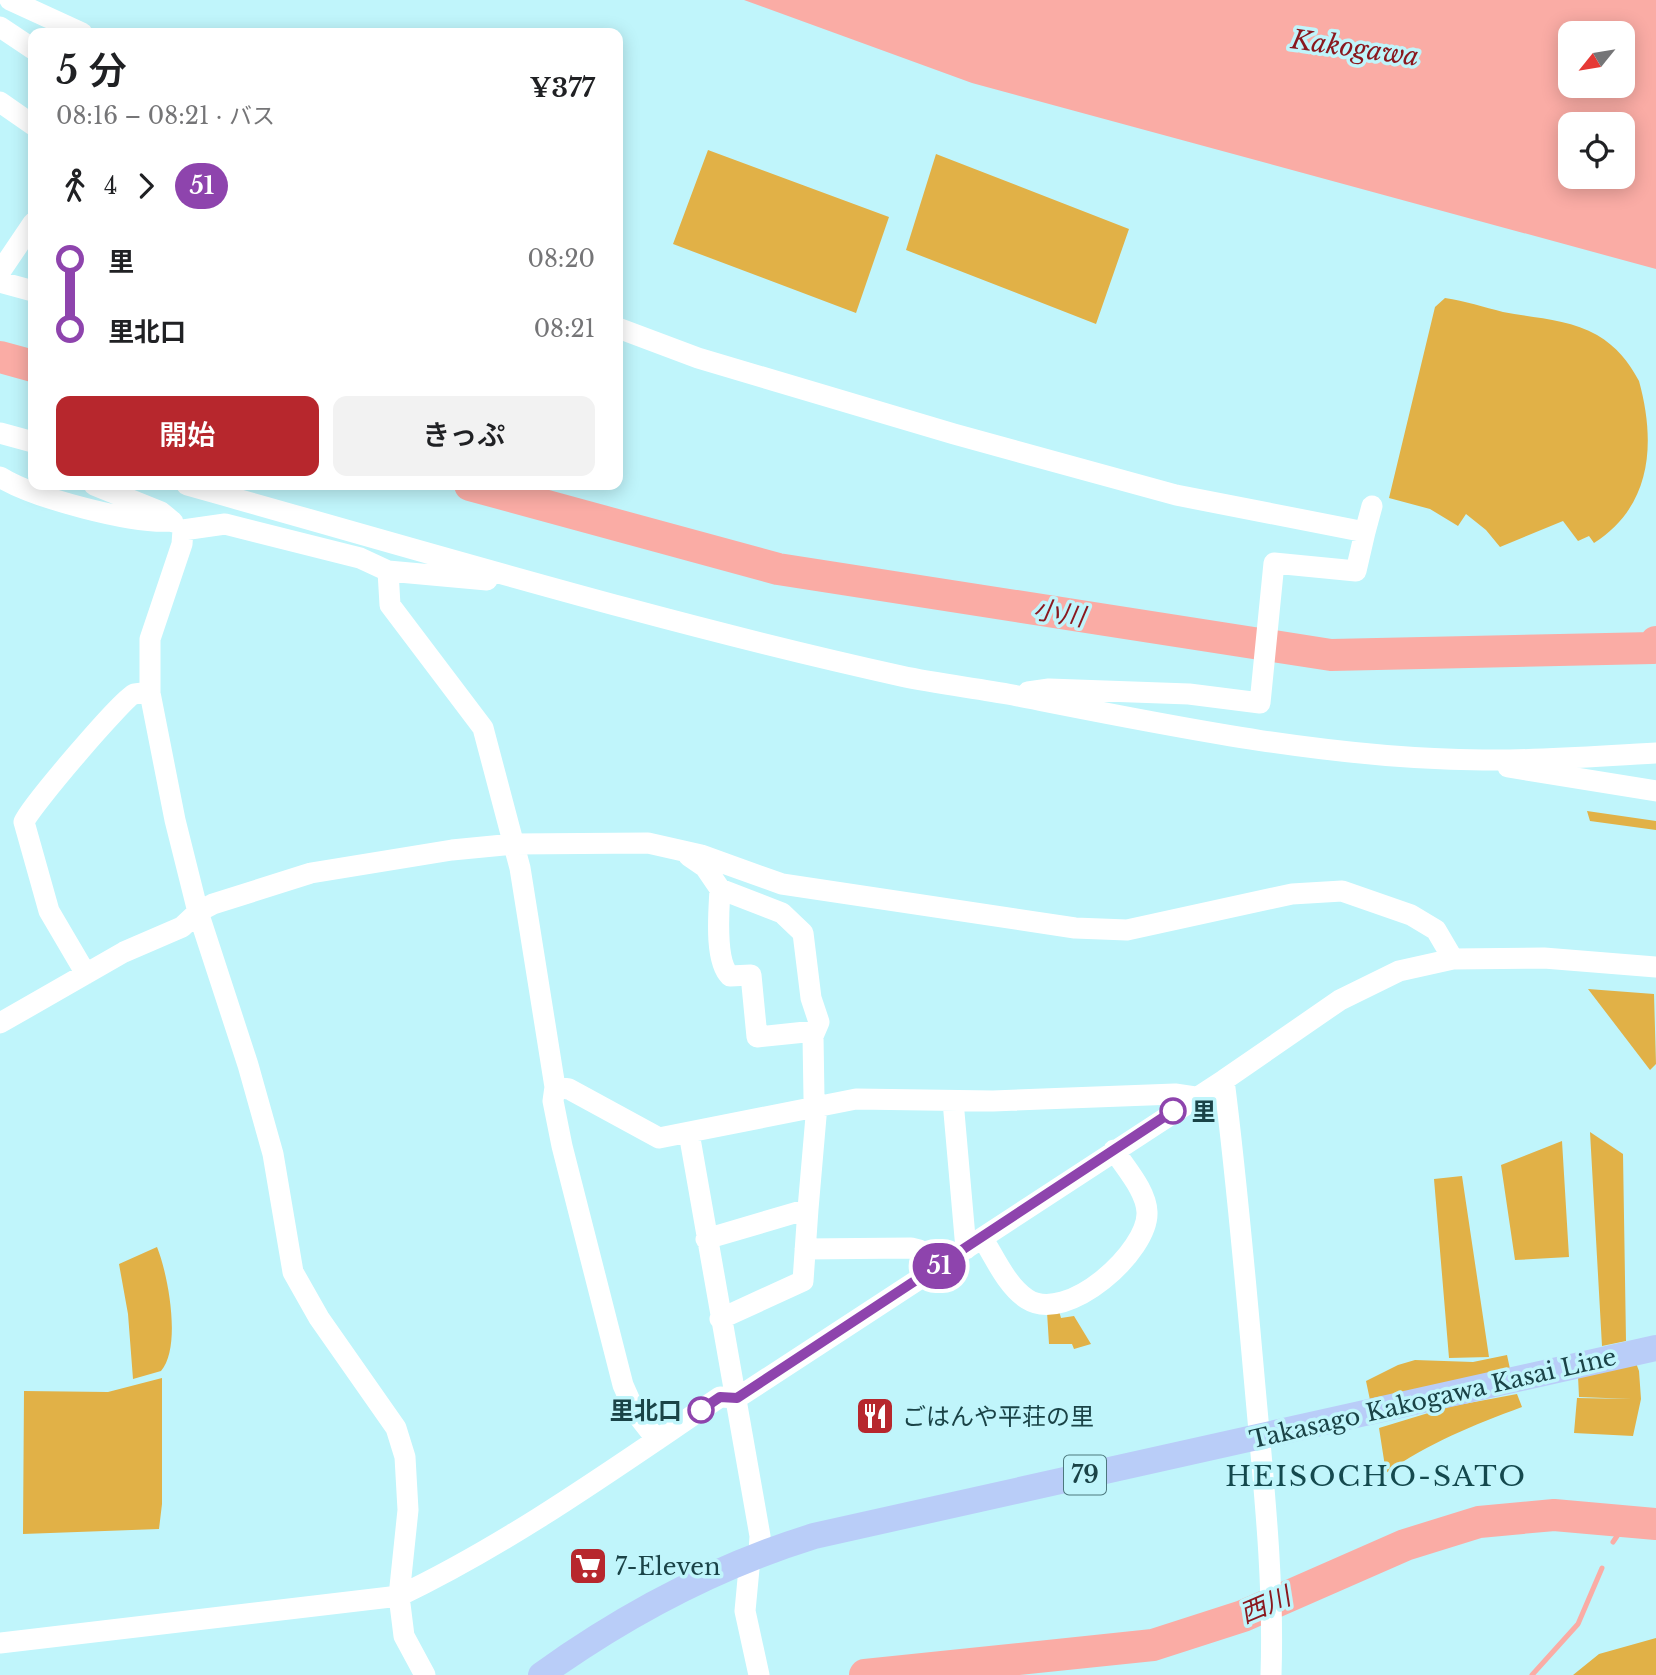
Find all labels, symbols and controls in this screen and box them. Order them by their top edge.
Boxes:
north arrow [1558,21,1634,98]
map controls [1558,21,1635,189]
water label: Kakogawa [1288,23,1421,73]
text: 5 分 [56,47,127,94]
text: ¥377 [529,72,595,104]
text: 08:16 – 08:21 · バス [56,102,275,130]
button: locate [1558,112,1635,189]
icon: walk [56,167,94,205]
icon: forward [127,167,165,205]
text: 51 [189,171,214,200]
text: 4 [104,172,117,200]
text: 08:20 [527,245,595,273]
text: 里 [108,246,134,278]
text: 08:21 [534,315,595,343]
text: 里北口 [108,316,186,348]
button: 開始 [56,396,319,476]
button: きっぷ [333,396,595,476]
water label: 小川 [1031,593,1090,633]
place label: 里 [1192,1097,1216,1126]
marker: 里 [1160,1098,1186,1124]
line badge: 51 [908,1243,970,1289]
text: 51 [927,1251,951,1280]
street label: Takasago Kakogawa Kasai Line [1247,1342,1619,1454]
restaurant icon: ごはんや平荘の里 [854,1395,896,1437]
place label: 里北口 [610,1396,682,1425]
marker: 里北口 [688,1397,714,1423]
place label: ごはんや平荘の里 [902,1402,1094,1431]
road number: 79 [1064,1456,1106,1494]
district label: HEISOCHO-SATO [1225,1459,1527,1494]
supermarket icon: 7-Eleven [567,1545,609,1587]
place label: 7-Eleven [615,1552,721,1581]
water label: 西川 [1235,1579,1298,1630]

